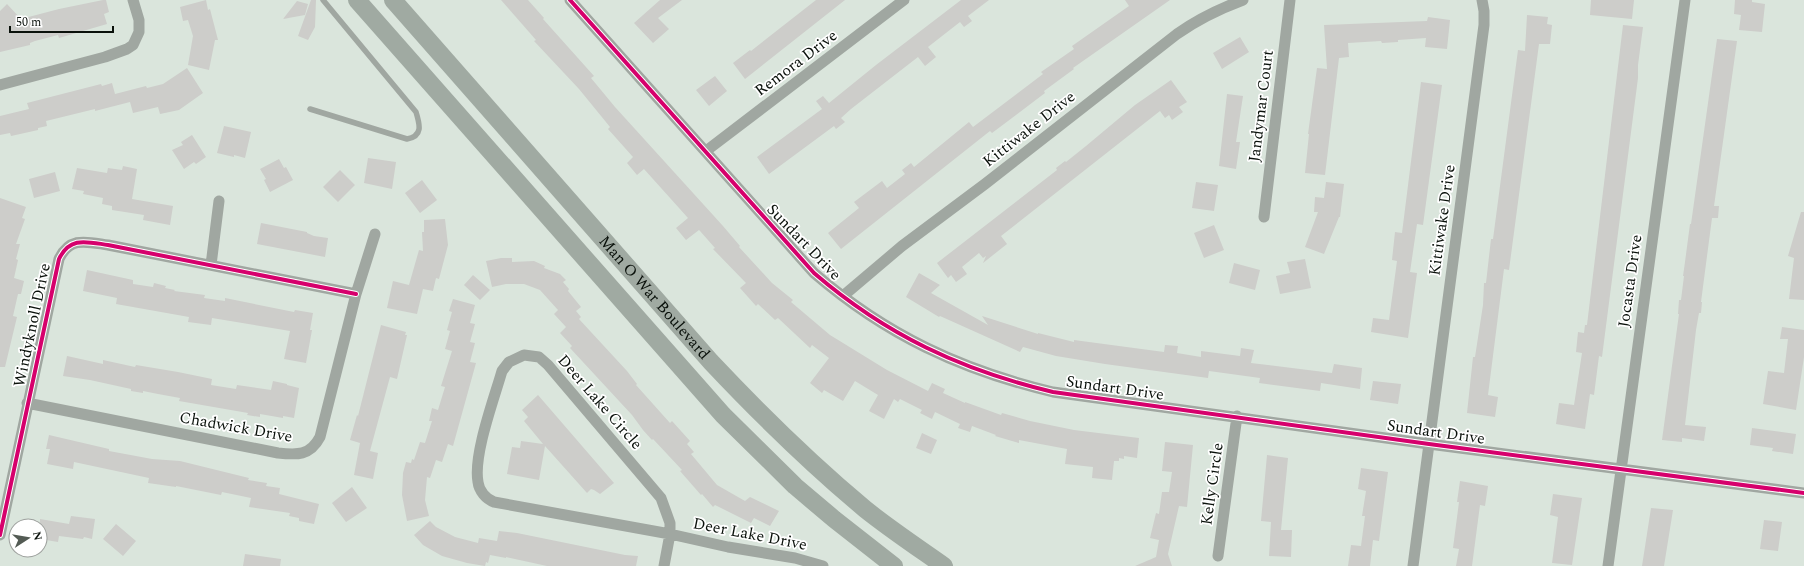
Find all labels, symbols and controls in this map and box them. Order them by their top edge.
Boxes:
scale bar [10,8,113,34]
text: 50 m [16,13,41,32]
street label: Remora Drive [750,24,842,102]
street label: Jandymar Court [1242,48,1280,163]
street label: Kittiwake Drive [977,85,1081,173]
street label: Kittiwake Drive [1422,163,1462,277]
street label: Sundart Drive [761,198,847,286]
street label: Man O War Boulevard [593,230,716,365]
street label: Jocasta Drive [1612,233,1648,329]
street label: Windyknoll Drive [7,261,57,389]
street label: Deer Lake Circle [552,349,648,455]
street label: Sundart Drive [1064,369,1166,407]
street label: Chadwick Drive [178,405,294,449]
street label: Sundart Drive [1385,413,1487,451]
street label: Kelly Circle [1194,441,1230,527]
street label: Deer Lake Drive [691,511,809,557]
north arrow [8,518,48,558]
text: N [28,530,47,542]

